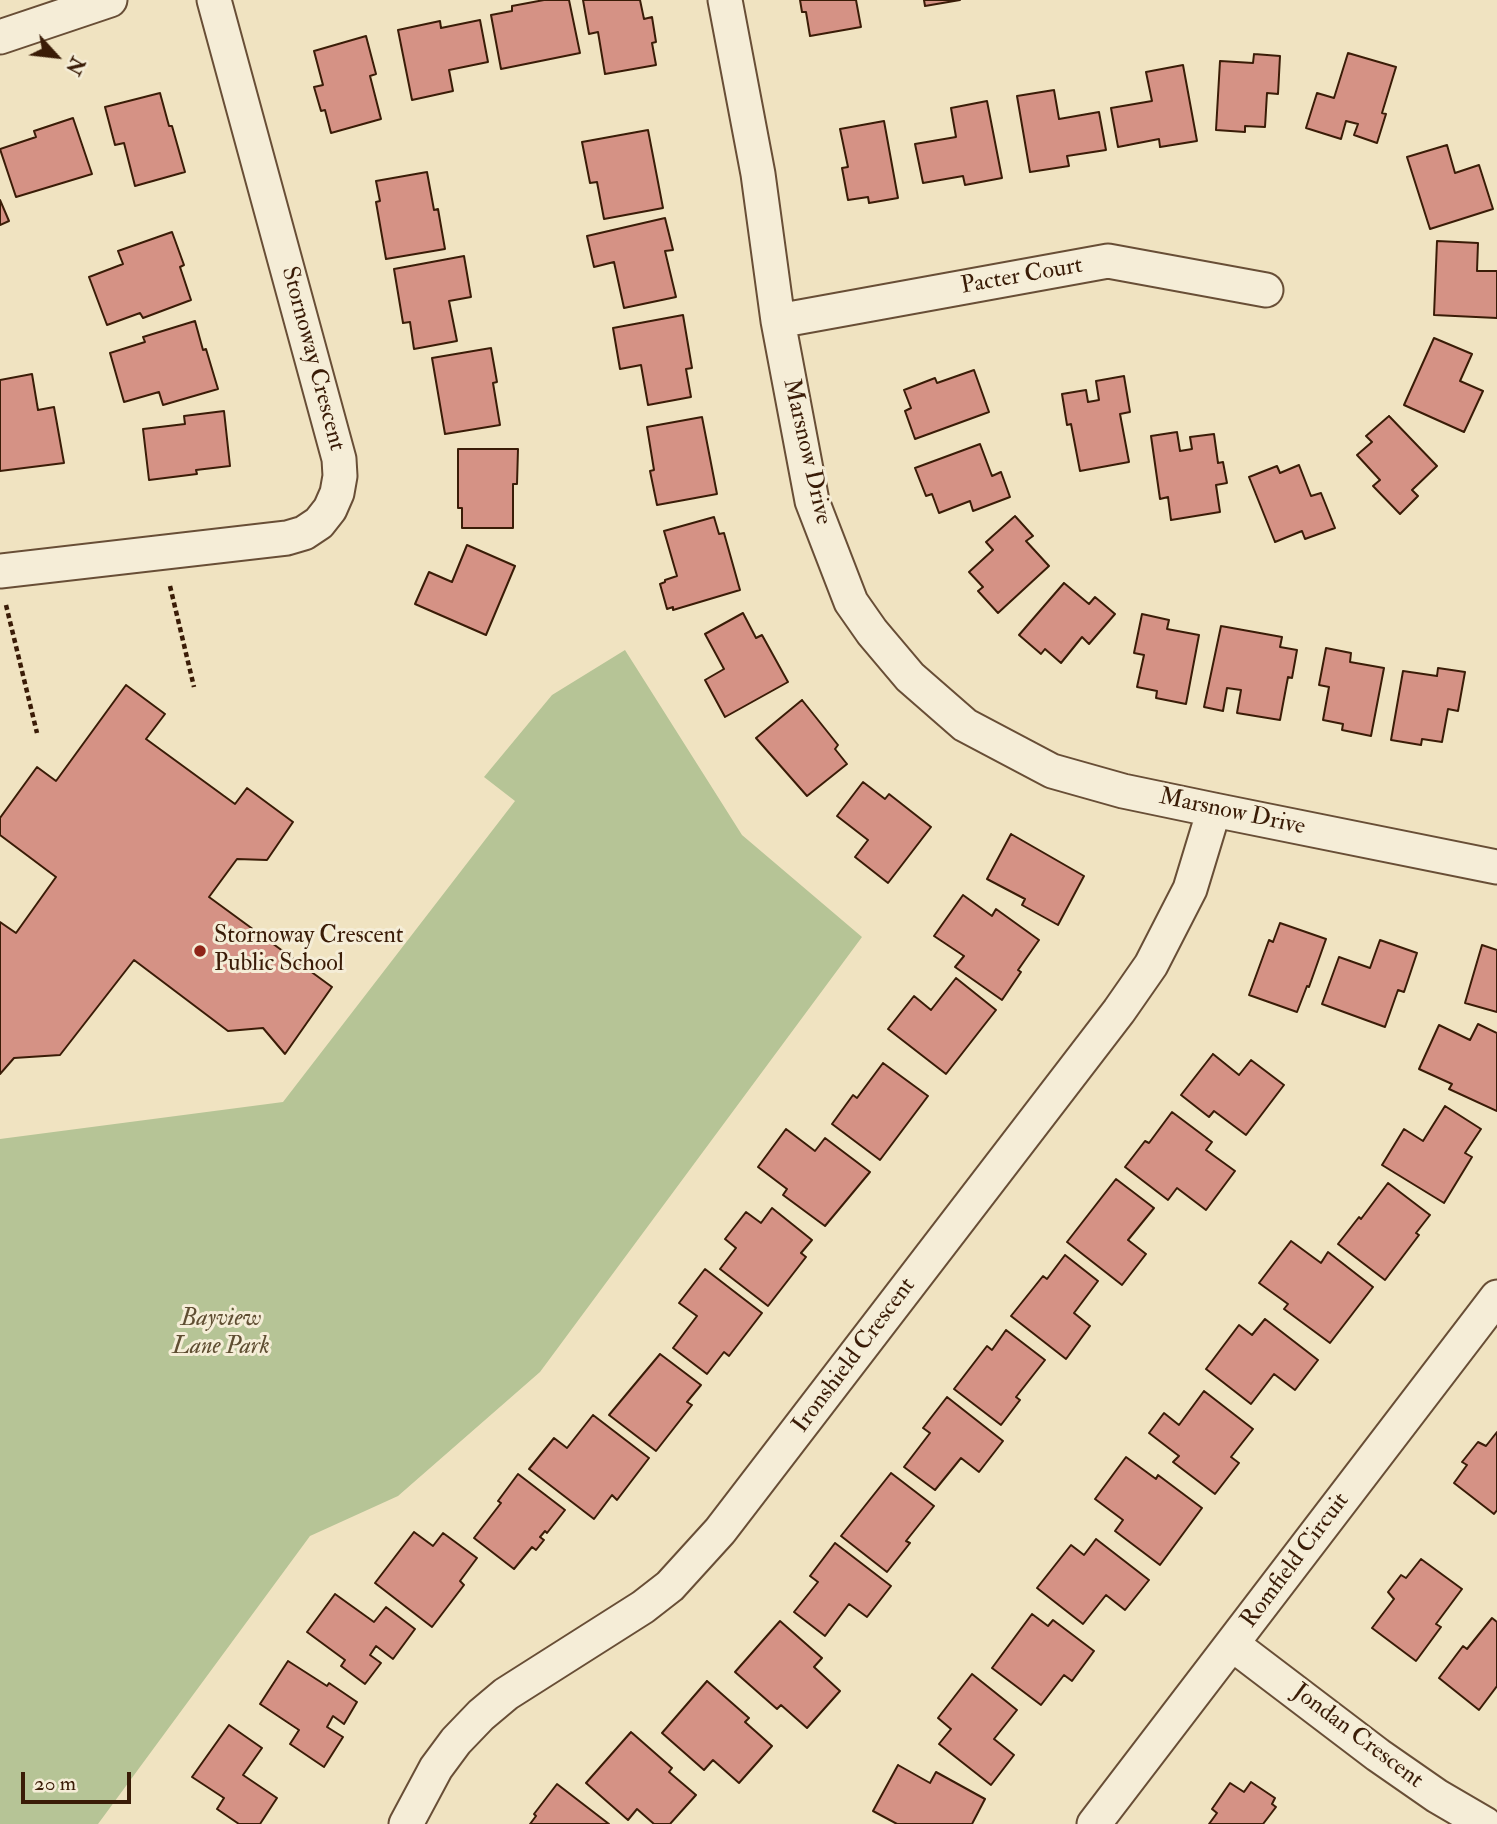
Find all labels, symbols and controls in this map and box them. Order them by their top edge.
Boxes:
north arrow [21,21,91,91]
text: N [60,52,89,79]
street label: Pacter Court [959,252,1085,302]
street label: Stornoway Crescent [274,264,350,454]
street label: Marsnow Drive [775,376,837,528]
street label: Marsnow Drive [1156,783,1308,843]
place label: Stornoway Crescent Public School [214,923,403,979]
marker: Stornoway Crescent Public School [192,943,208,959]
street label: Ironshield Crescent [787,1273,923,1439]
park label: Bayview Lane Park [172,1306,270,1362]
street label: Romfield Circuit [1236,1488,1356,1634]
street label: Jondan Crescent [1286,1678,1428,1796]
scale bar [24,1758,135,1802]
text: 20 m [34,1770,76,1797]

